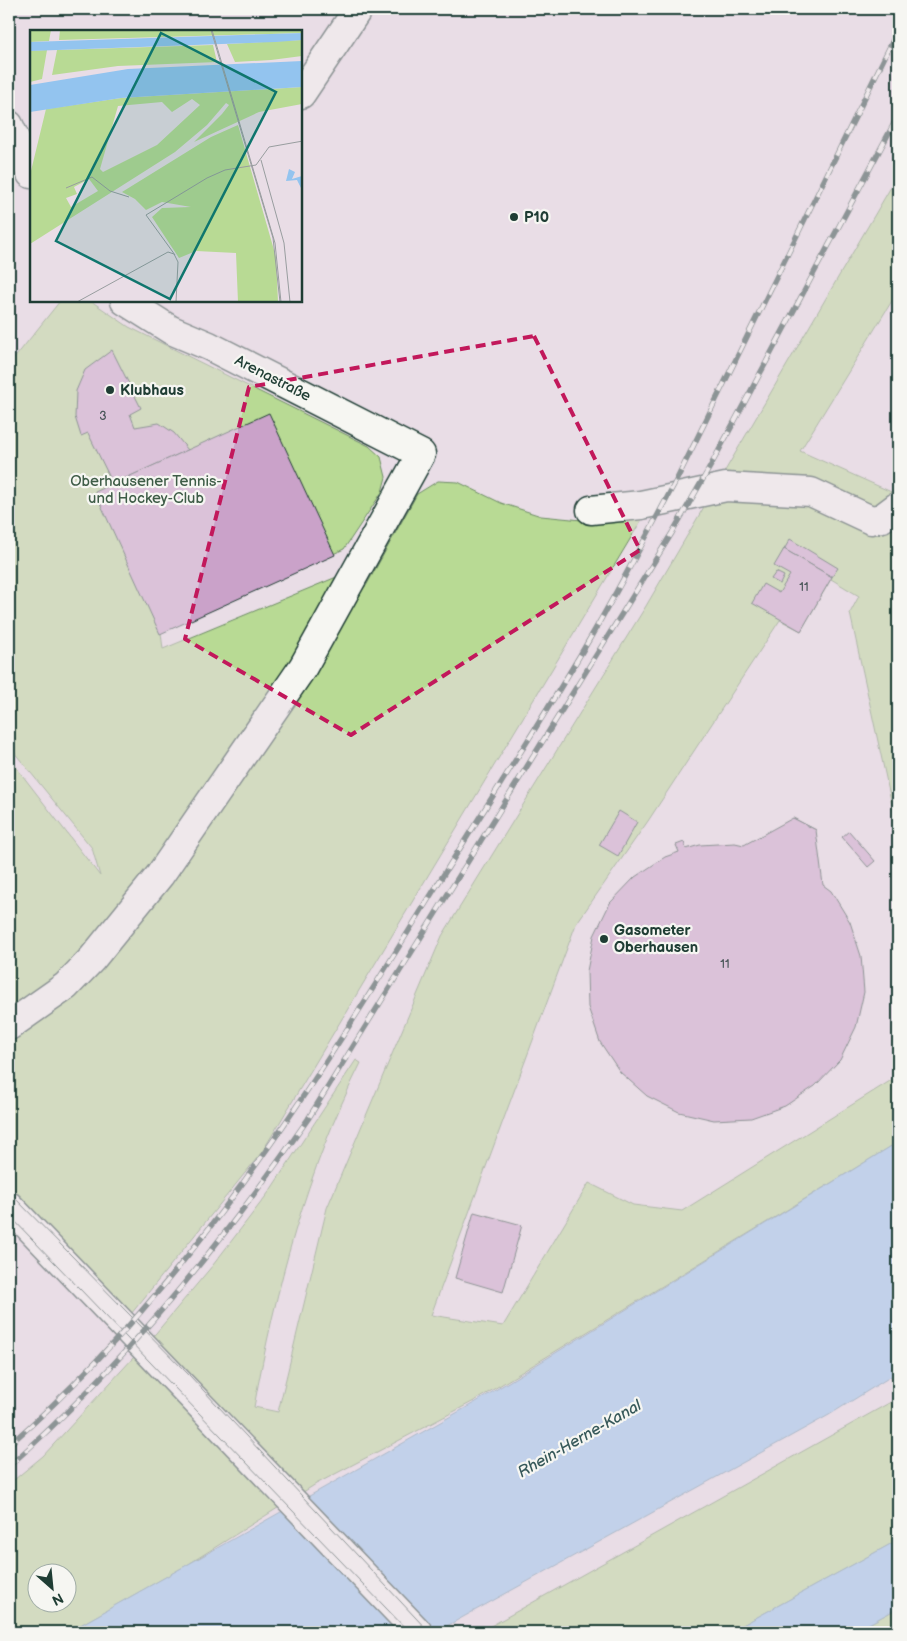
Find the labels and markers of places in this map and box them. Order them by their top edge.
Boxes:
place label: P10 [524,208,549,227]
marker: P10 [508,211,520,223]
place label: Klubhaus [120,381,184,400]
marker: Klubhaus [104,384,116,396]
place label: Gasometer Oberhausen [614,921,698,957]
marker: Gasometer Oberhausen [598,933,610,945]

